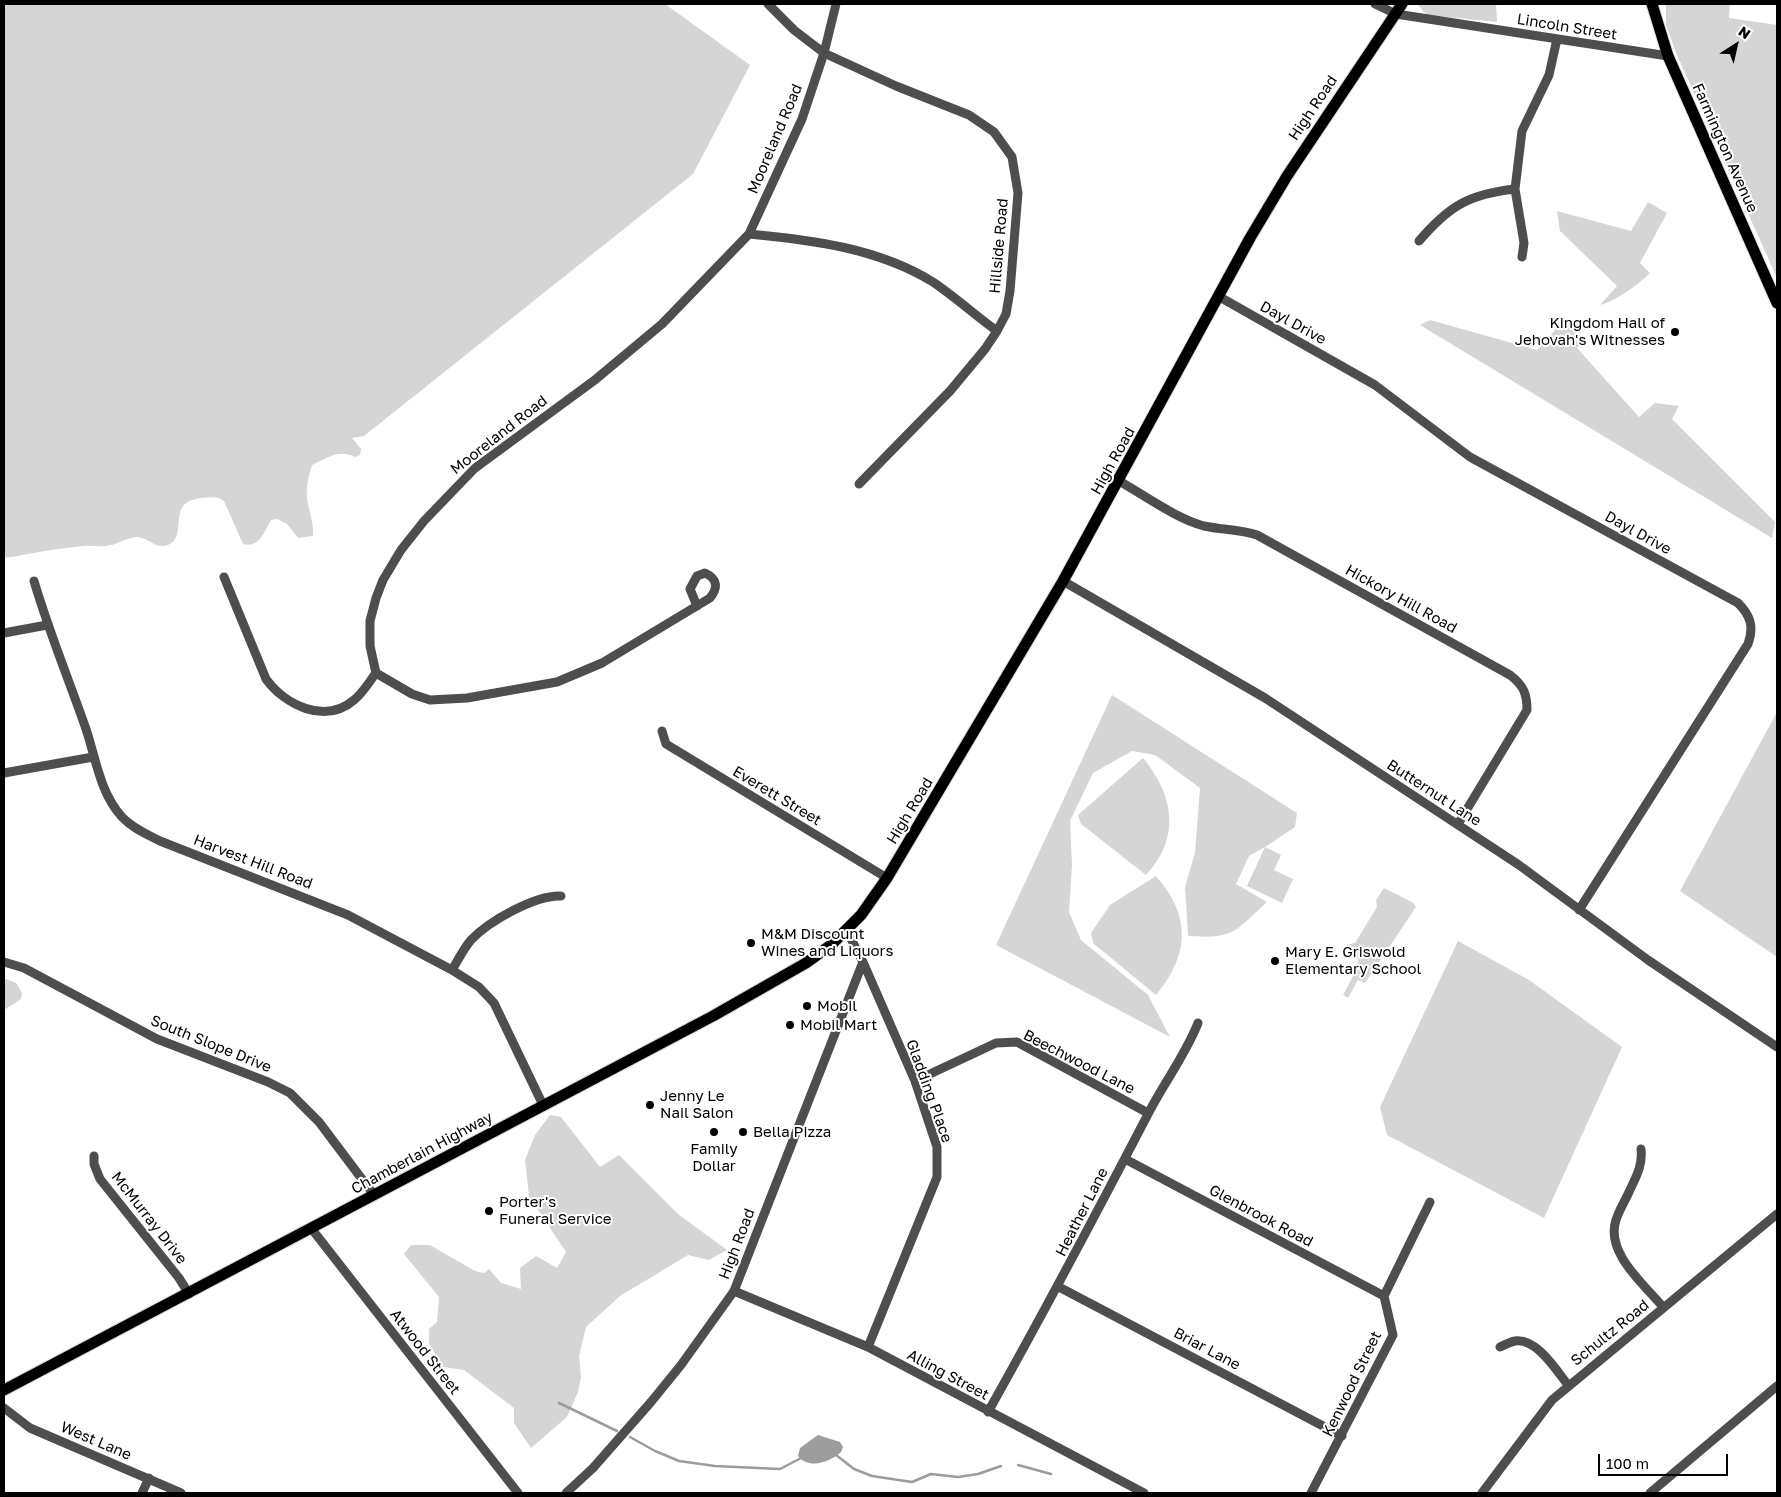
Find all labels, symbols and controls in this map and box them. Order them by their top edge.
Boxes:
street label: Lincoln Street [1516,10,1618,44]
north arrow [1711,20,1761,70]
text: N [1736,22,1754,42]
street label: High Road [1285,72,1341,144]
street label: Mooreland Road [744,81,806,197]
street label: Farmington Avenue [1688,81,1762,215]
street label: Hillside Road [986,198,1012,294]
street label: Dayl Drive [1257,297,1329,349]
place label: Kingdom Hall of Jehovah's Witnesses [1515,314,1665,349]
marker: Kingdom Hall of Jehovah's Witnesses [1669,326,1681,338]
street label: Mooreland Road [447,392,551,478]
street label: High Road [1087,424,1139,498]
street label: Dayl Drive [1602,507,1674,559]
street label: Hickory Hill Road [1342,561,1460,637]
street label: Butternut Lane [1384,756,1484,830]
street label: Everett Street [729,762,825,830]
street label: High Road [883,774,937,848]
street label: Harvest Hill Road [191,831,315,893]
place label: M&M Discount Wines and Liquors [761,925,893,960]
marker: M&M Discount Wines and Liquors [745,937,757,949]
place label: Mary E. Griswold Elementary School [1285,943,1421,978]
marker: Mary E. Griswold Elementary School [1269,955,1281,967]
place label: Mobil [817,997,857,1015]
marker: Mobil [801,1000,813,1012]
street label: South Slope Drive [148,1012,274,1076]
place label: Mobil Mart [800,1016,877,1034]
marker: Mobil Mart [784,1019,796,1031]
street label: Beechwood Lane [1020,1026,1138,1098]
street label: Gladding Place [902,1037,956,1145]
place label: Jenny Le Nail Salon [660,1087,733,1122]
marker: Jenny Le Nail Salon [644,1099,656,1111]
street label: Chamberlain Highway [348,1108,496,1198]
place label: Bella Pizza [753,1123,831,1141]
marker: Family Dollar [708,1126,720,1138]
marker: Bella Pizza [737,1126,749,1138]
place label: Family Dollar [690,1140,738,1175]
street label: Heather Lane [1052,1165,1112,1259]
street label: McMurray Drive [107,1168,191,1268]
street label: Glenbrook Road [1206,1181,1316,1251]
place label: Porter's Funeral Service [499,1193,612,1228]
marker: Porter's Funeral Service [483,1205,495,1217]
street label: High Road [715,1206,759,1282]
street label: Schultz Road [1567,1296,1653,1370]
street label: Atwood Street [386,1306,464,1398]
street label: Briar Lane [1171,1324,1243,1374]
street label: Kenwood Street [1319,1328,1385,1440]
street label: Alling Street [904,1346,992,1404]
street label: West Lane [58,1418,134,1464]
scale bar [1601,1444,1731,1476]
text: 100 m [1606,1454,1649,1472]

